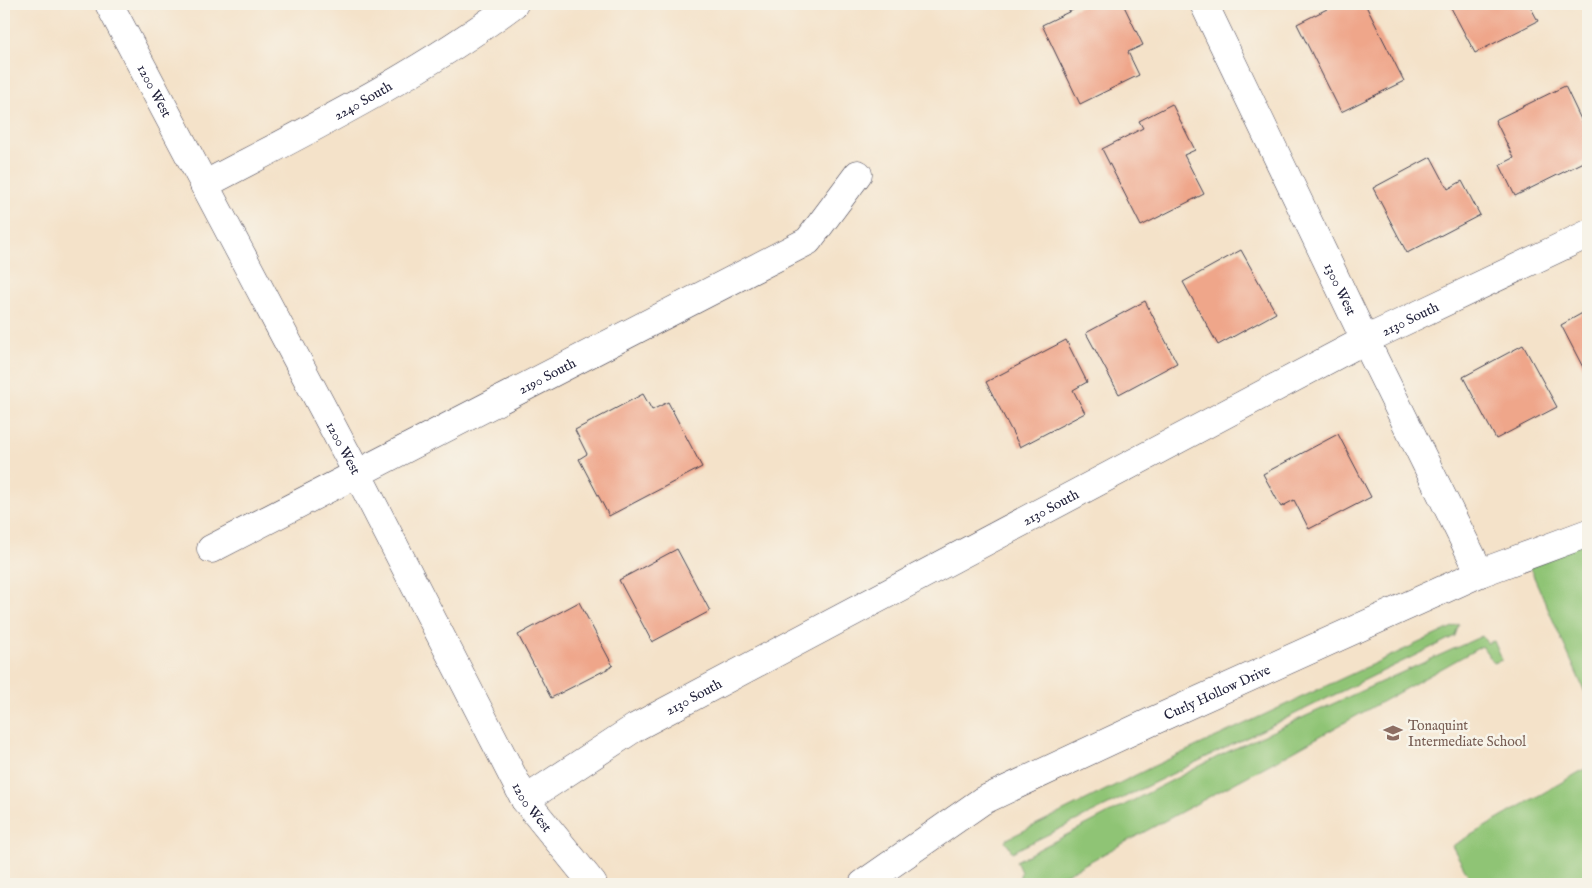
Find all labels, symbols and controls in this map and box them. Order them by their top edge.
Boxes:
street label: 1200 West [133,61,175,121]
street label: 2240 South [331,77,396,125]
street label: 1300 West [1319,260,1360,319]
street label: 2130 South [1379,298,1442,341]
street label: 2190 South [516,354,580,399]
street label: 1200 West [321,419,364,478]
street label: 2130 South [1020,485,1083,530]
street label: Curly Hollow Drive [1161,661,1274,725]
street label: 2130 South [663,675,726,720]
place label: Tonaquint Intermediate School [1408,717,1526,751]
school or university icon: Tonaquint Intermediate School [1382,722,1404,744]
street label: 1200 West [507,780,556,836]

